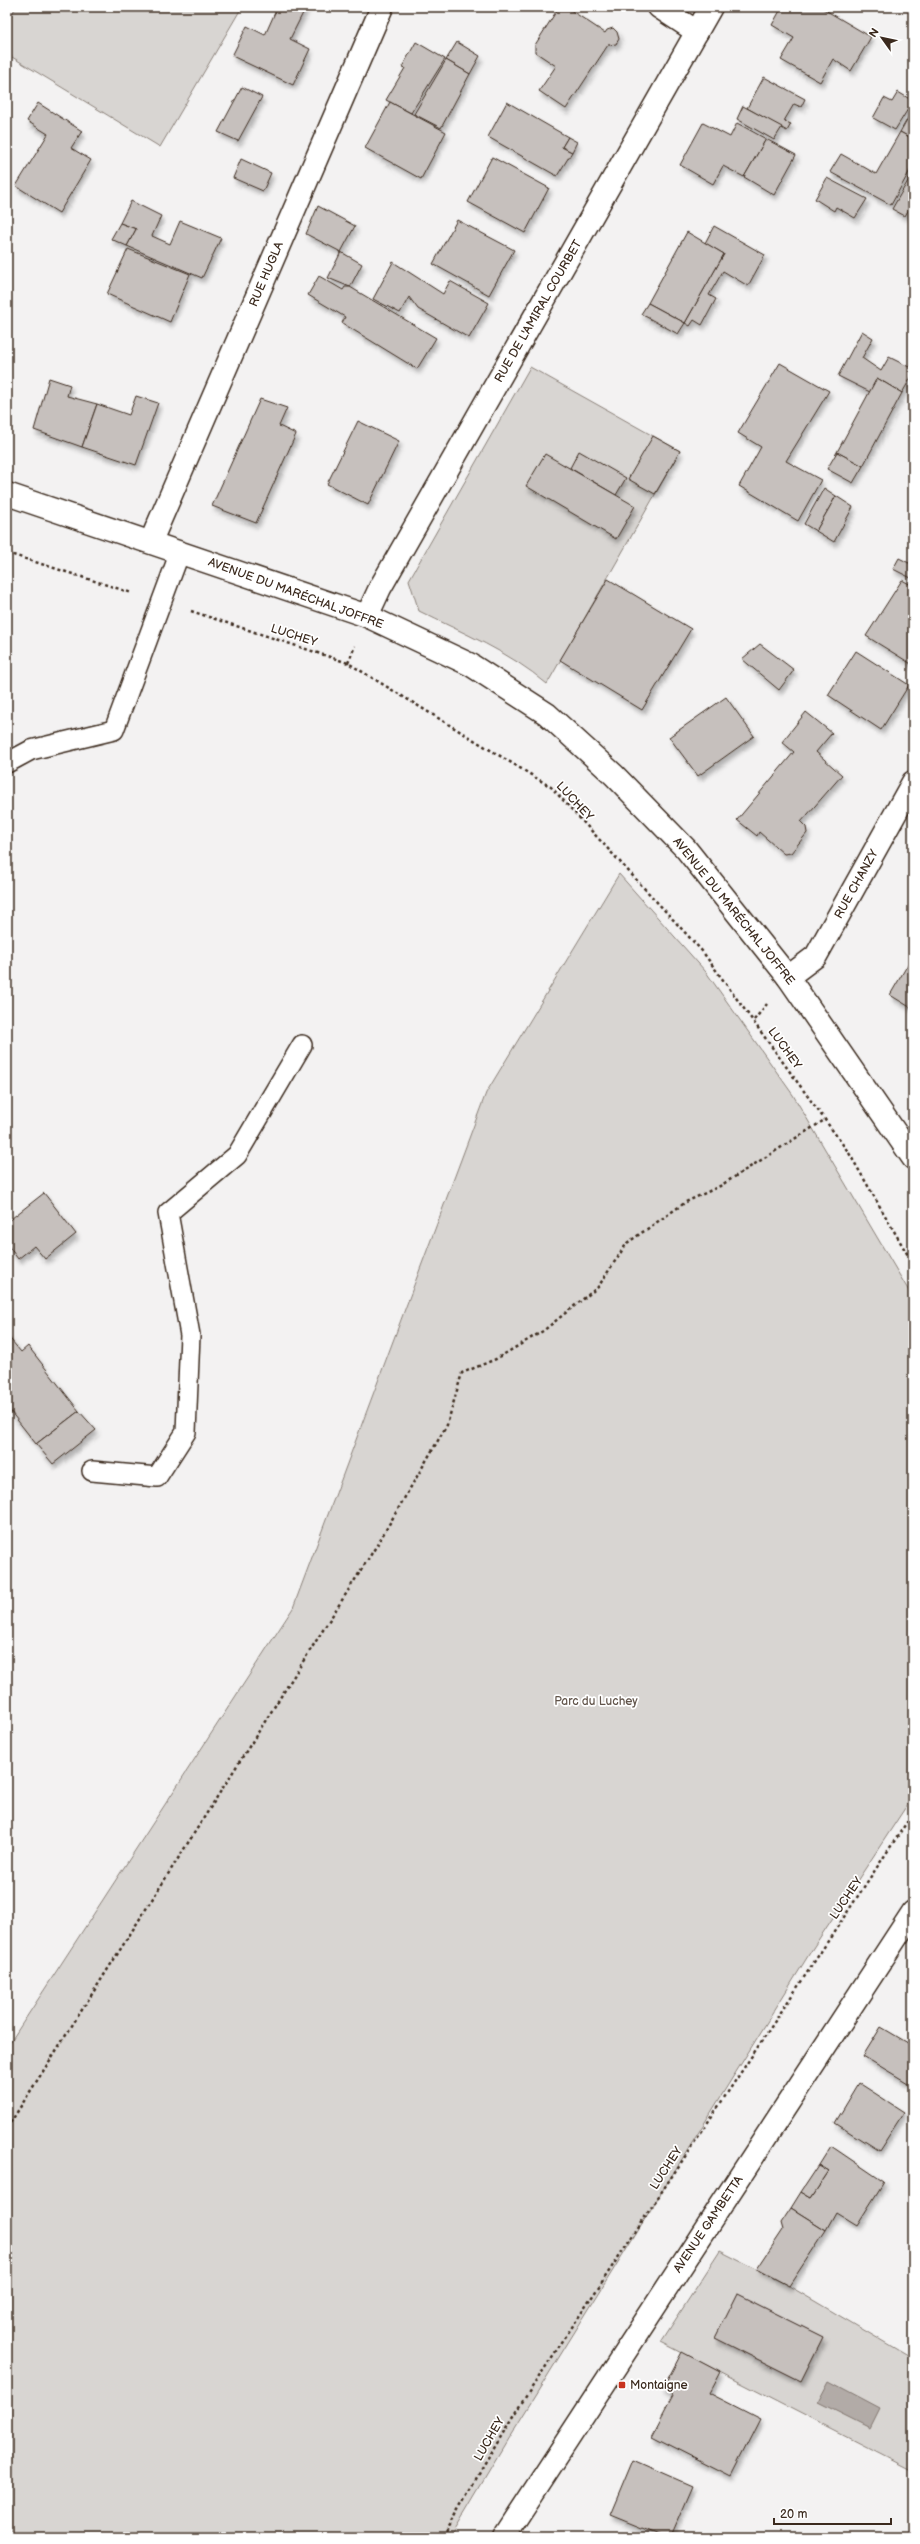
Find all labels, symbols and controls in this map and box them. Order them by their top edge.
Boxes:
north arrow [862,18,902,58]
text: N [866,26,882,40]
street label: RUE DE L'AMIRAL COURBET [491,237,586,385]
street label: RUE HUGLA [246,239,287,309]
street label: AVENUE DU MARÉCHAL JOFFRE [206,554,386,632]
street label: LUCHEY [269,621,320,650]
street label: LUCHEY [553,779,597,825]
street label: AVENUE DU MARÉCHAL JOFFRE [669,834,799,988]
street label: RUE CHANZY [831,846,882,921]
street label: LUCHEY [764,1025,805,1073]
park label: Parc du Luchey [554,1694,638,1709]
street label: LUCHEY [827,1873,867,1922]
street label: LUCHEY [647,2143,686,2192]
street label: AVENUE GAMBETTA [670,2172,747,2276]
place label: Montaigne [630,2378,688,2393]
marker: Montaigne [617,2380,627,2390]
street label: LUCHEY [471,2414,508,2464]
scale bar [774,2500,891,2526]
text: 20 m [780,2507,807,2522]

